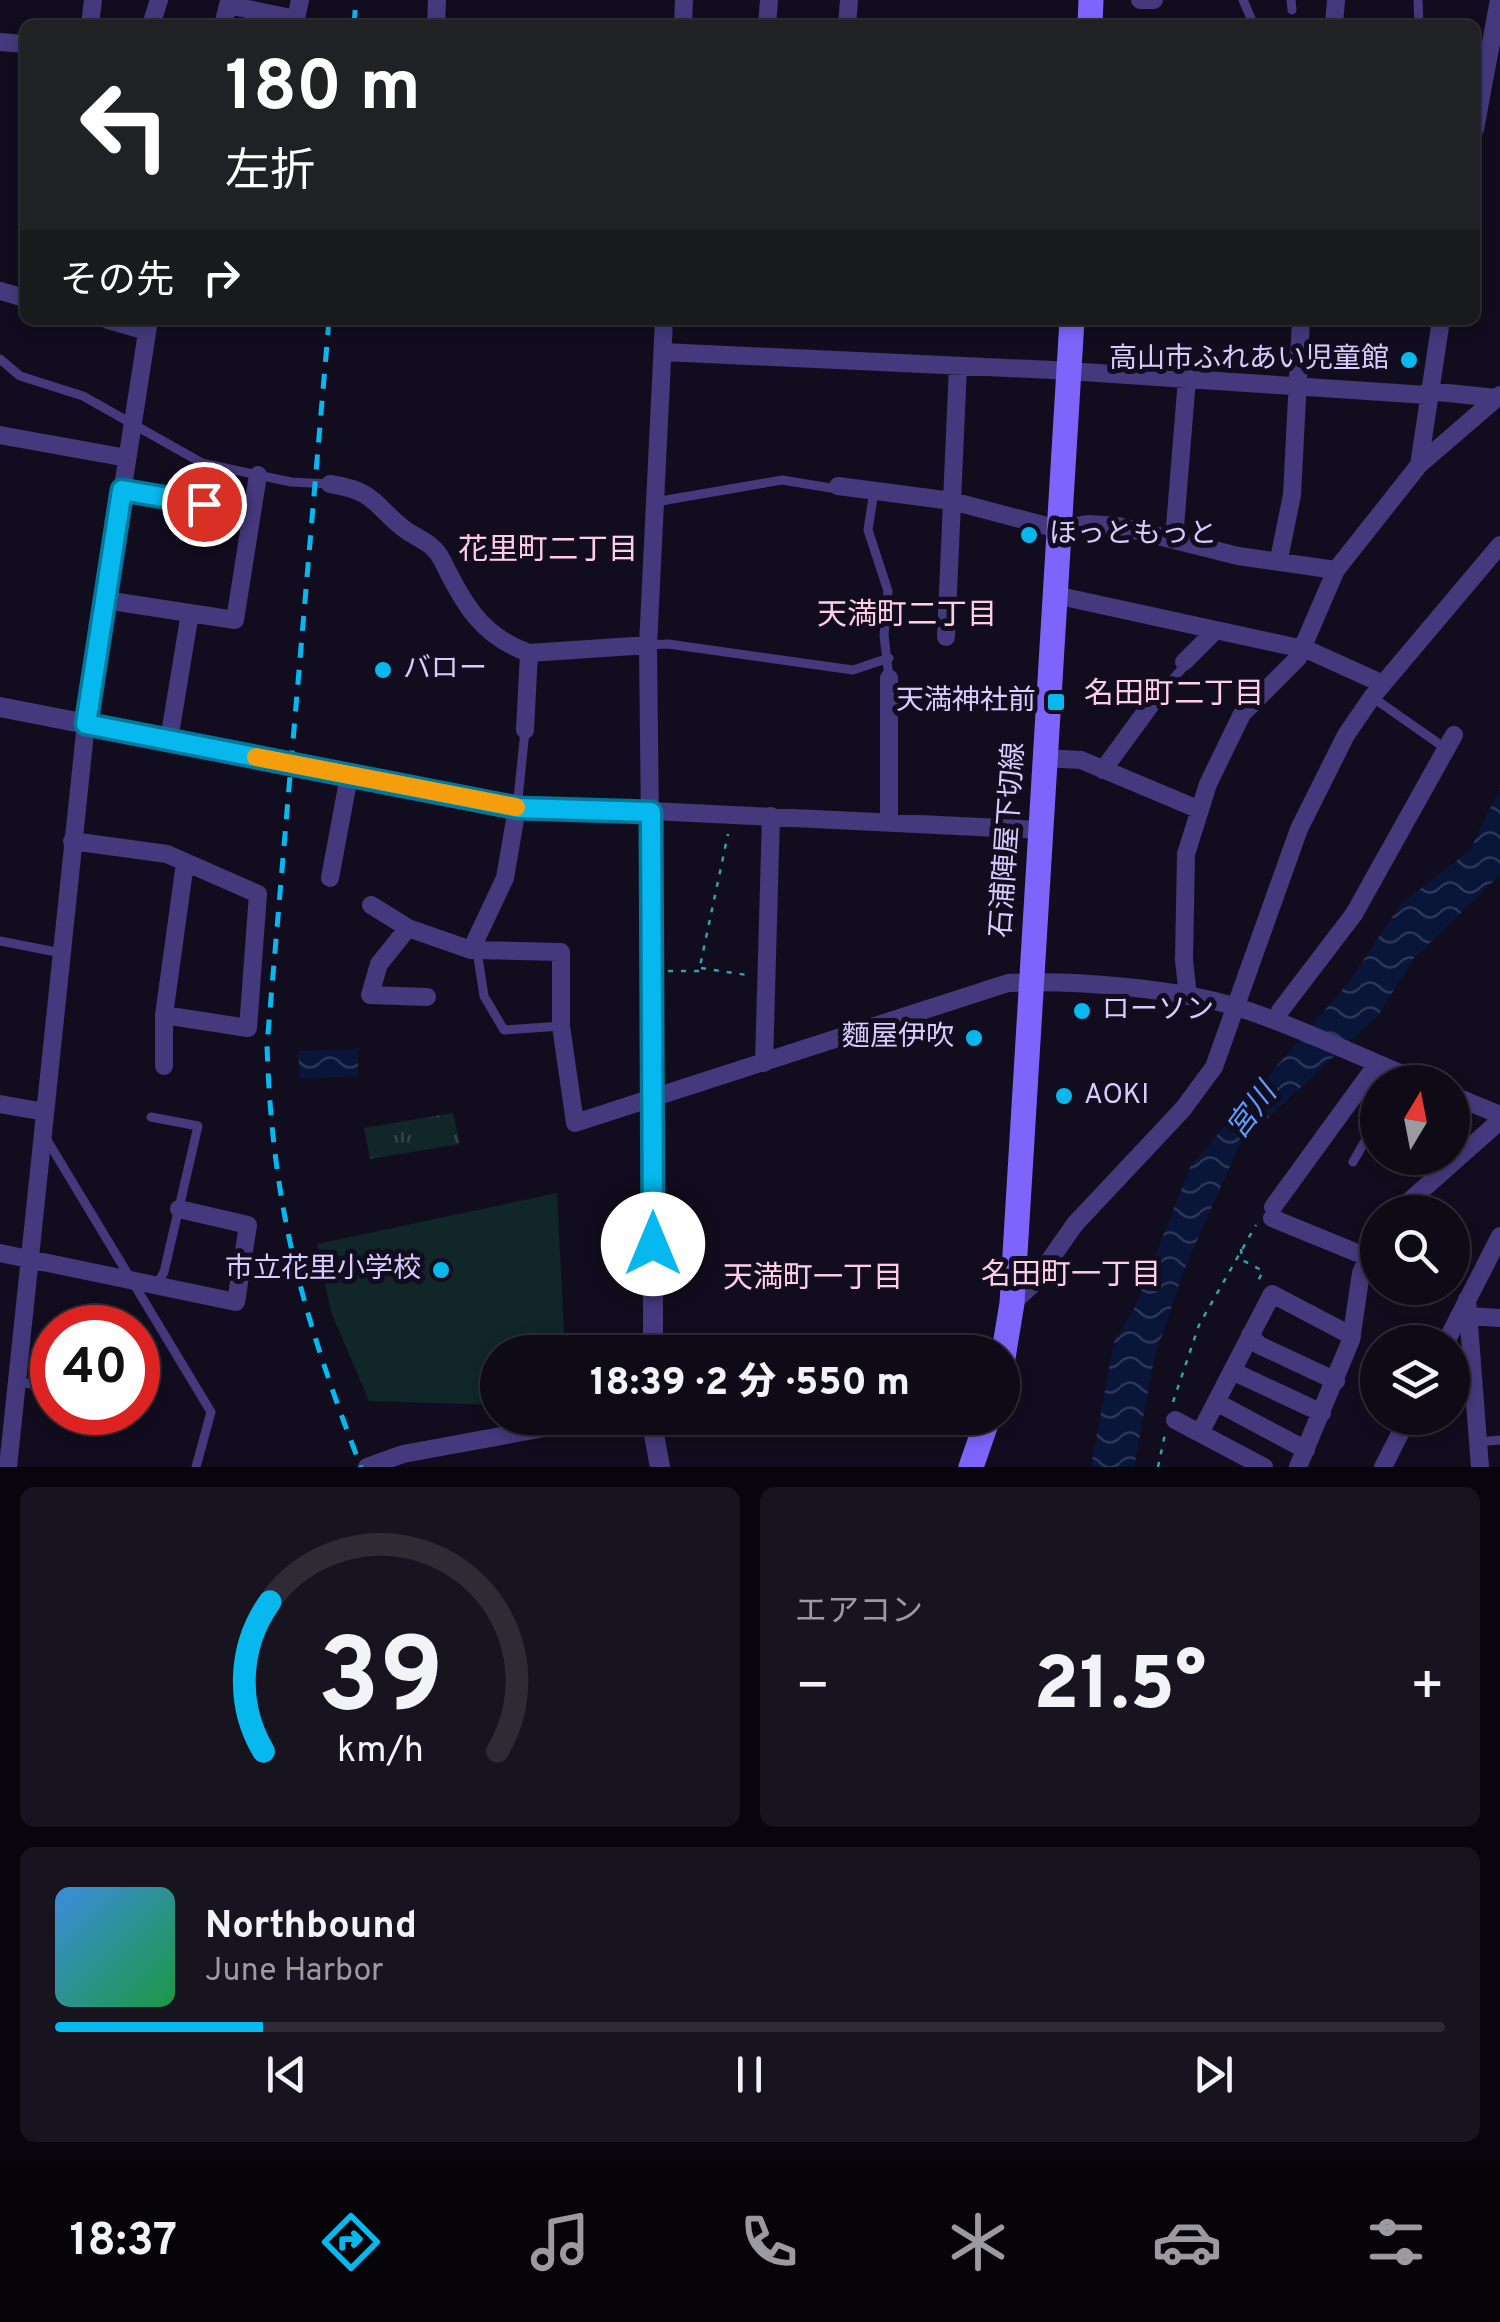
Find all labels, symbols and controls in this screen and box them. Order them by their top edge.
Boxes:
text: 180 m [225,46,421,135]
icon: left [60,60,190,190]
text: 左折 [225,145,315,202]
icon: right [194,250,249,305]
text: その先 [60,258,174,307]
place label: 高山市ふれあい児童館 [1109,342,1389,378]
marker: 高山市ふれあい児童館 [1398,349,1420,371]
pin [162,462,247,547]
icon: arrive [177,477,232,532]
place label: ほっともっと [1049,517,1217,553]
marker: ほっともっと [1018,524,1040,546]
district label: 花里町二丁目 [458,533,638,570]
district label: 天満町二丁目 [817,598,997,635]
place label: バロー [403,652,487,688]
marker: バロー [372,659,394,681]
district label: 名田町二丁目 [1084,677,1264,714]
place label: 天満神社前 [896,684,1036,720]
marker: 天満神社前 [1045,691,1067,713]
street label: 石浦陣屋下切線 [984,741,1034,939]
place label: ローソン [1102,993,1214,1029]
marker: ローソン [1071,1000,1093,1022]
place label: 麵屋伊吹 [842,1020,954,1056]
marker: 麵屋伊吹 [963,1027,985,1049]
north arrow [1360,1065,1470,1175]
map controls [1360,1065,1470,1435]
water label: 宮川 [1220,1075,1288,1147]
place label: AOKI [1084,1078,1149,1114]
marker: AOKI [1053,1085,1075,1107]
position arrow [601,1192,705,1296]
button: search [1360,1195,1470,1305]
place label: 市立花里小学校 [225,1252,421,1288]
district label: 名田町一丁目 [981,1258,1161,1295]
marker: 市立花里小学校 [430,1259,452,1281]
district label: 天満町一丁目 [723,1261,903,1298]
speed limit sign: 40 [30,1305,160,1435]
button: layers [1360,1325,1470,1435]
text: 18:39 · 2 分 · 550 m [590,1360,910,1409]
text: エアコン [795,1593,923,1633]
text: 39 [317,1617,443,1749]
text: 21.5° [1034,1641,1206,1736]
text: − [795,1654,830,1724]
text: + [1410,1654,1445,1724]
text: km/h [337,1729,423,1775]
text: Northbound [205,1903,417,1952]
text: June Harbor [205,1952,384,1992]
icon: previous [259,2047,314,2102]
icon: pause [722,2047,777,2102]
icon: next [1186,2047,1241,2102]
icon: directions [316,2207,386,2277]
icon: music [525,2207,595,2277]
icon: phone [734,2207,804,2277]
icon: climate [943,2207,1013,2277]
icon: car [1152,2207,1222,2277]
icon: filters [1361,2207,1431,2277]
text: 18:37 [69,2214,177,2271]

